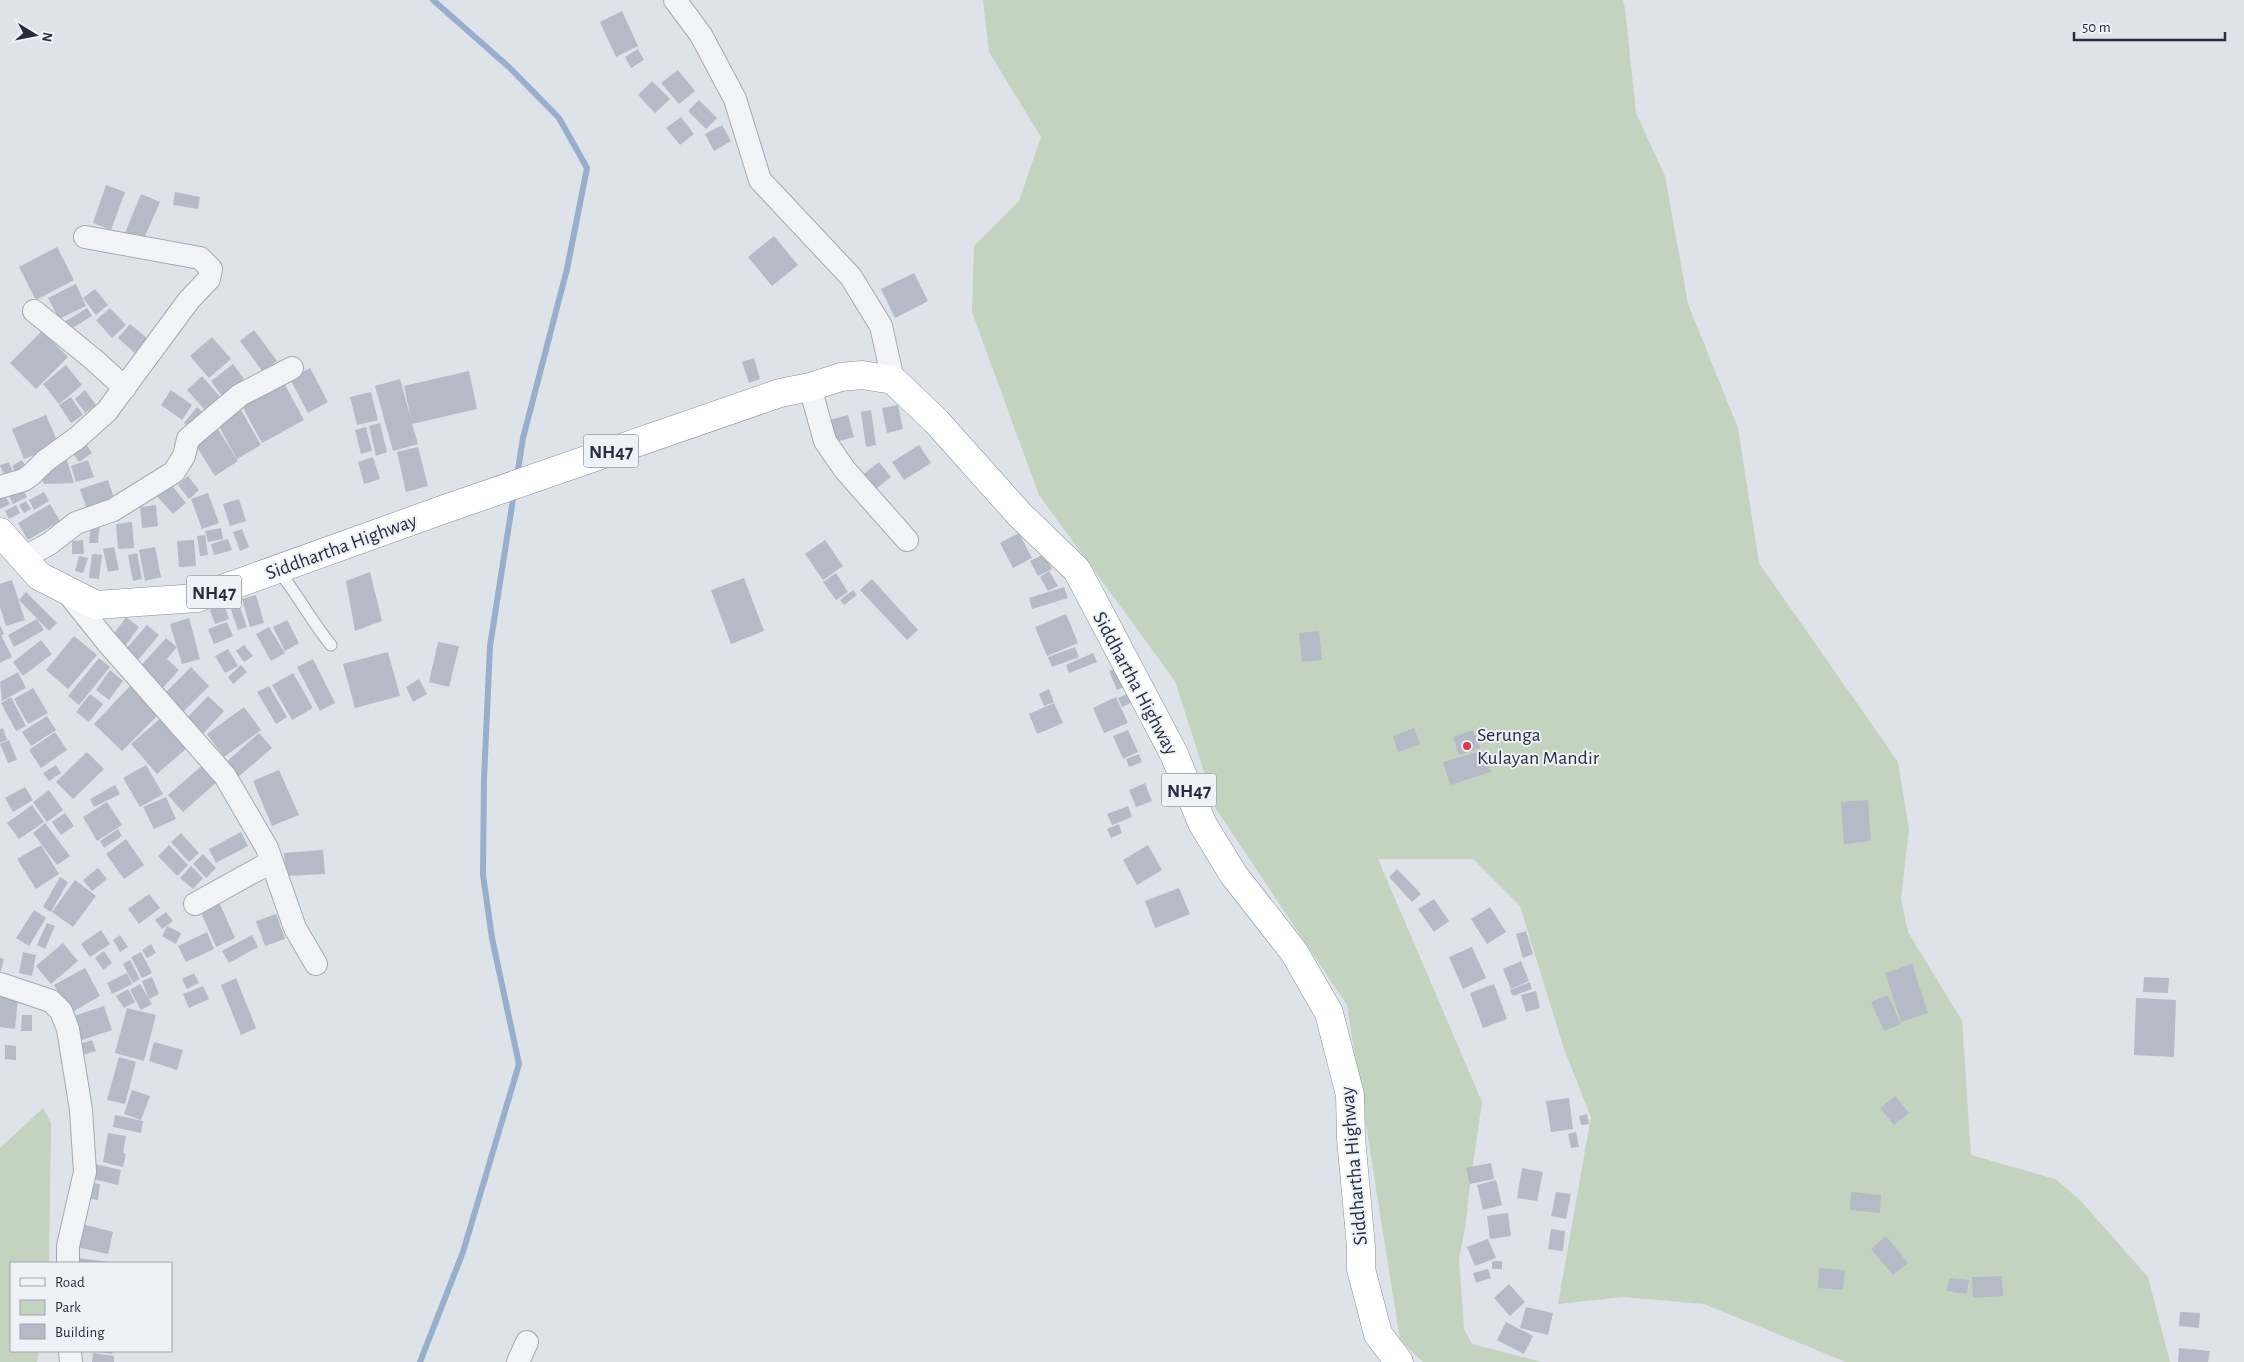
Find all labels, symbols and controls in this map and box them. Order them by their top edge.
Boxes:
north arrow [10,10,60,60]
scale bar [2074,10,2225,42]
text: 50 m [2082,20,2111,35]
text: N [39,31,55,43]
road number: NH47 [584,434,638,468]
street label: Siddhartha Highway [263,510,420,584]
road number: NH47 [186,576,242,608]
street label: Siddhartha Highway [1089,608,1182,759]
place label: Serunga Kulayan Mandir [1477,725,1600,768]
marker: Serunga Kulayan Mandir [1461,740,1473,752]
road number: NH47 [1162,774,1216,806]
street label: Siddhartha Highway [1337,1085,1371,1246]
legend [10,1262,172,1352]
text: Road [55,1275,85,1290]
text: Park [55,1300,81,1315]
text: Building [55,1325,105,1340]

